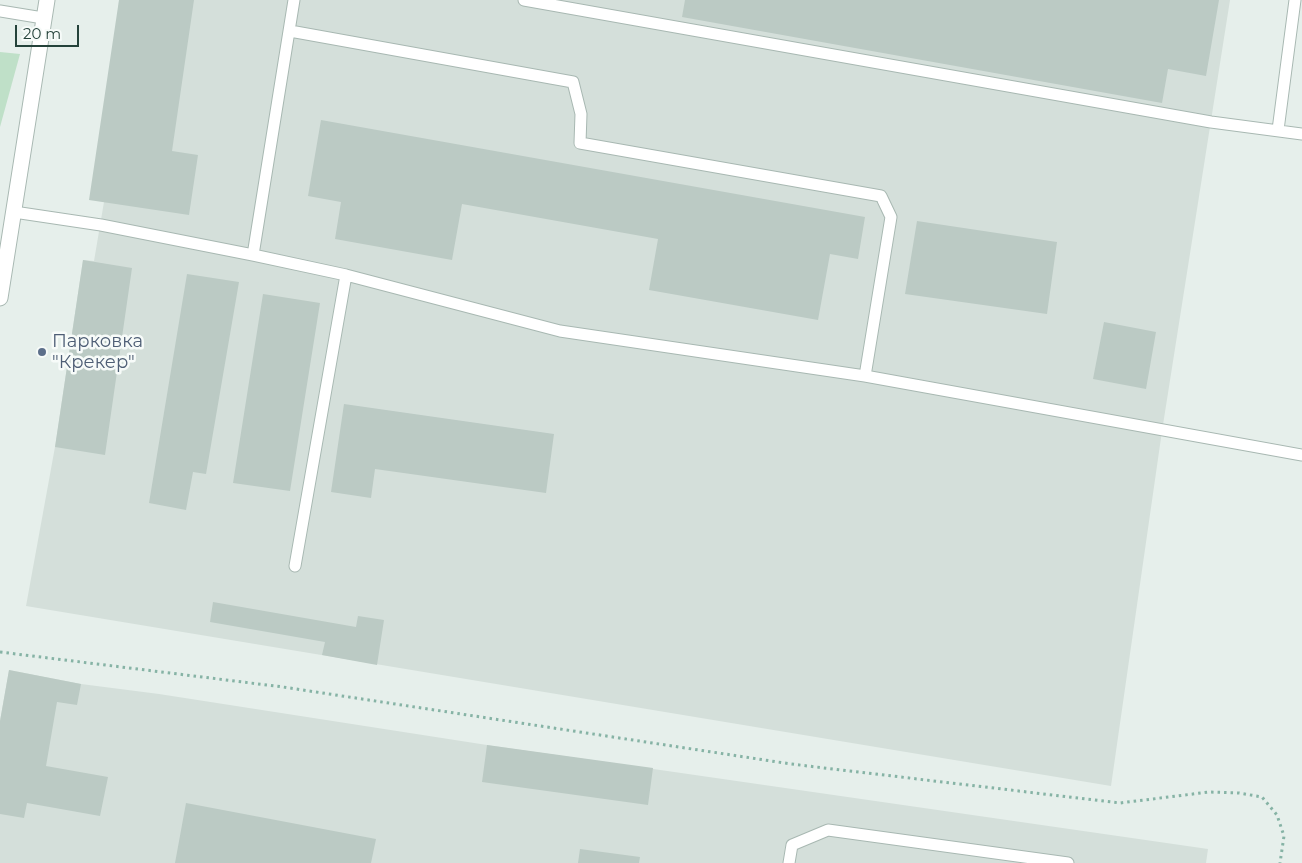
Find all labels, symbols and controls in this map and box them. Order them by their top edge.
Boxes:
scale bar [18,15,81,47]
text: 20 m [23,24,61,43]
place label: Парковка "Крекер" [52,331,143,374]
marker: Парковка "Крекер" [36,346,48,358]

